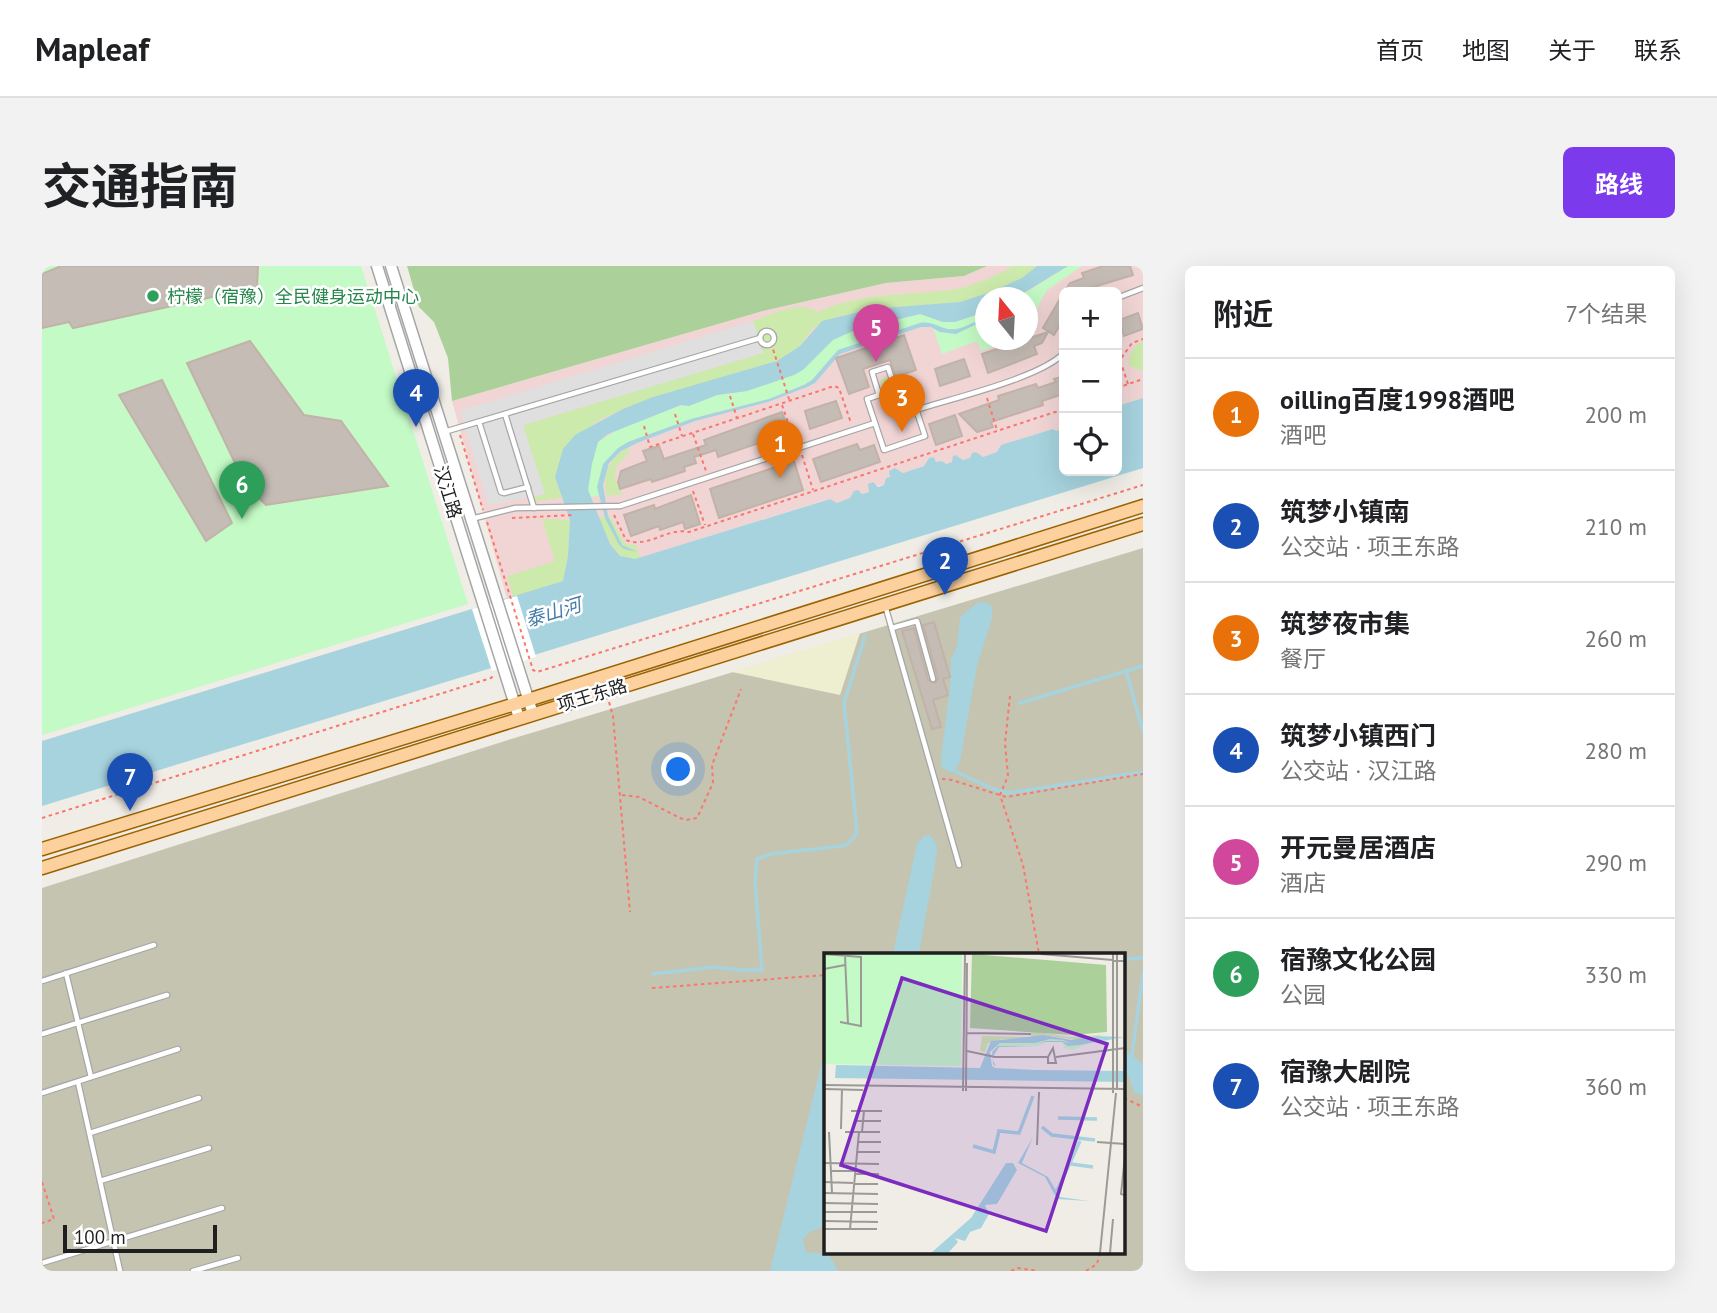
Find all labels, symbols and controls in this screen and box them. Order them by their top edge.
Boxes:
text: Mapleaf [35,27,149,70]
text: 首页 [1376,35,1424,66]
text: 地图 [1462,35,1510,66]
text: 关于 [1548,35,1596,66]
text: 联系 [1634,35,1682,66]
button: 路线 [1563,147,1675,218]
text: 交通指南 [42,154,238,218]
place label: 柠檬（宿豫）全民健身运动中心 [167,285,419,308]
north arrow [975,287,1038,350]
map controls [1059,287,1122,476]
button: + [1059,287,1122,350]
marker: 柠檬（宿豫）全民健身运动中心 [145,288,161,304]
text: 附近 [1213,294,1273,333]
text: 7个结果 [1565,299,1647,328]
pin: 5 [853,304,899,362]
button: − [1059,350,1122,413]
pin: 4 [393,369,439,427]
pin: 3 [879,374,925,432]
text: oilling百度1998酒吧 [1280,383,1514,416]
text: 1 [1229,400,1243,429]
text: 200 m [1585,400,1647,429]
button: locate [1059,413,1122,476]
pin: 1 [757,420,803,478]
text: 酒吧 [1280,420,1326,449]
pin: 6 [219,461,265,519]
street label: 汉江路 [429,463,467,521]
text: 筑梦小镇南 [1280,495,1410,528]
text: 2 [1229,512,1243,541]
text: 210 m [1585,512,1647,541]
text: 公交站 · 项王东路 [1280,532,1459,561]
pin: 2 [922,537,968,595]
water label: 泰山河 [522,591,588,632]
text: 筑梦夜市集 [1280,607,1410,640]
text: 3 [1229,624,1243,653]
text: 260 m [1585,624,1647,653]
text: 餐厅 [1280,644,1326,673]
street label: 项王东路 [554,673,630,717]
text: 筑梦小镇西门 [1280,719,1436,752]
text: 4 [1229,736,1243,765]
text: 280 m [1585,736,1647,765]
your location [661,752,695,786]
pin: 7 [107,753,153,811]
text: 公交站 · 汉江路 [1280,756,1436,785]
text: 开元曼居酒店 [1280,831,1436,864]
text: 5 [1229,848,1243,877]
text: 290 m [1585,848,1647,877]
text: 酒店 [1280,868,1326,897]
text: 宿豫文化公园 [1280,943,1436,976]
inset map [824,953,1126,1254]
text: 6 [1229,960,1243,989]
text: 330 m [1585,960,1647,989]
text: 公园 [1280,980,1326,1009]
text: 宿豫大剧院 [1280,1055,1410,1088]
text: 7 [1229,1072,1243,1101]
text: 360 m [1585,1072,1647,1101]
text: 公交站 · 项王东路 [1280,1092,1459,1121]
scale bar [63,1222,217,1254]
text: 100 m [74,1225,126,1249]

